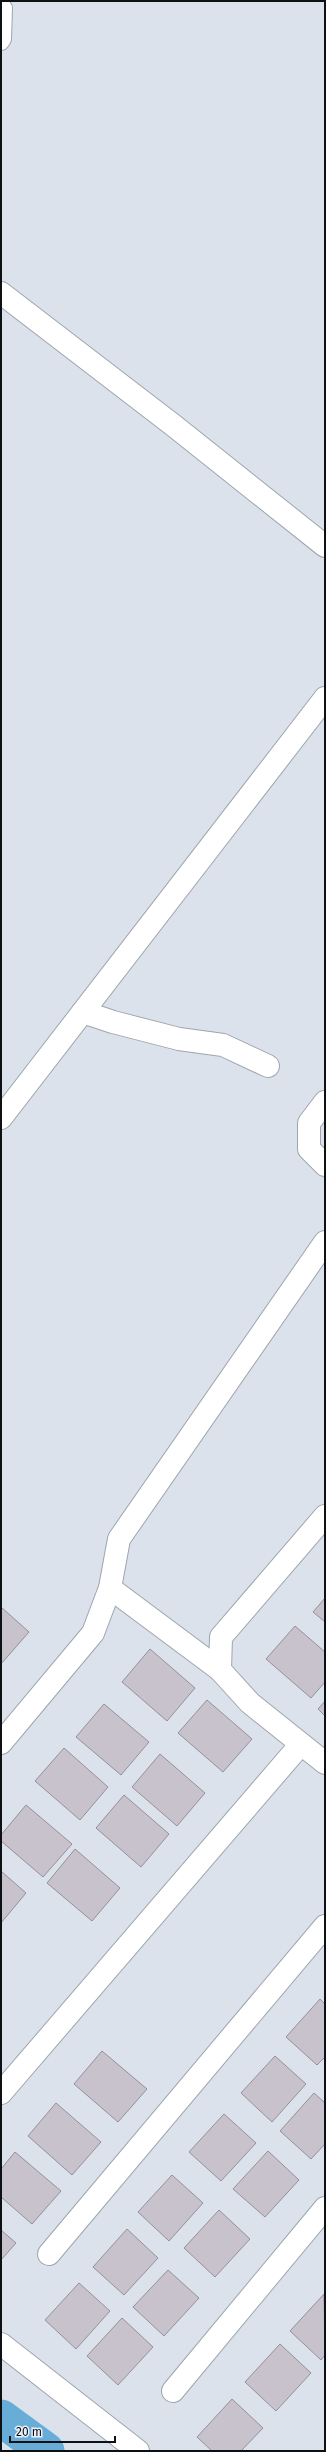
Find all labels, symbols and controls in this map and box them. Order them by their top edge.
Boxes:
scale bar [10,2418,115,2444]
text: 20 m [16,2425,42,2439]

